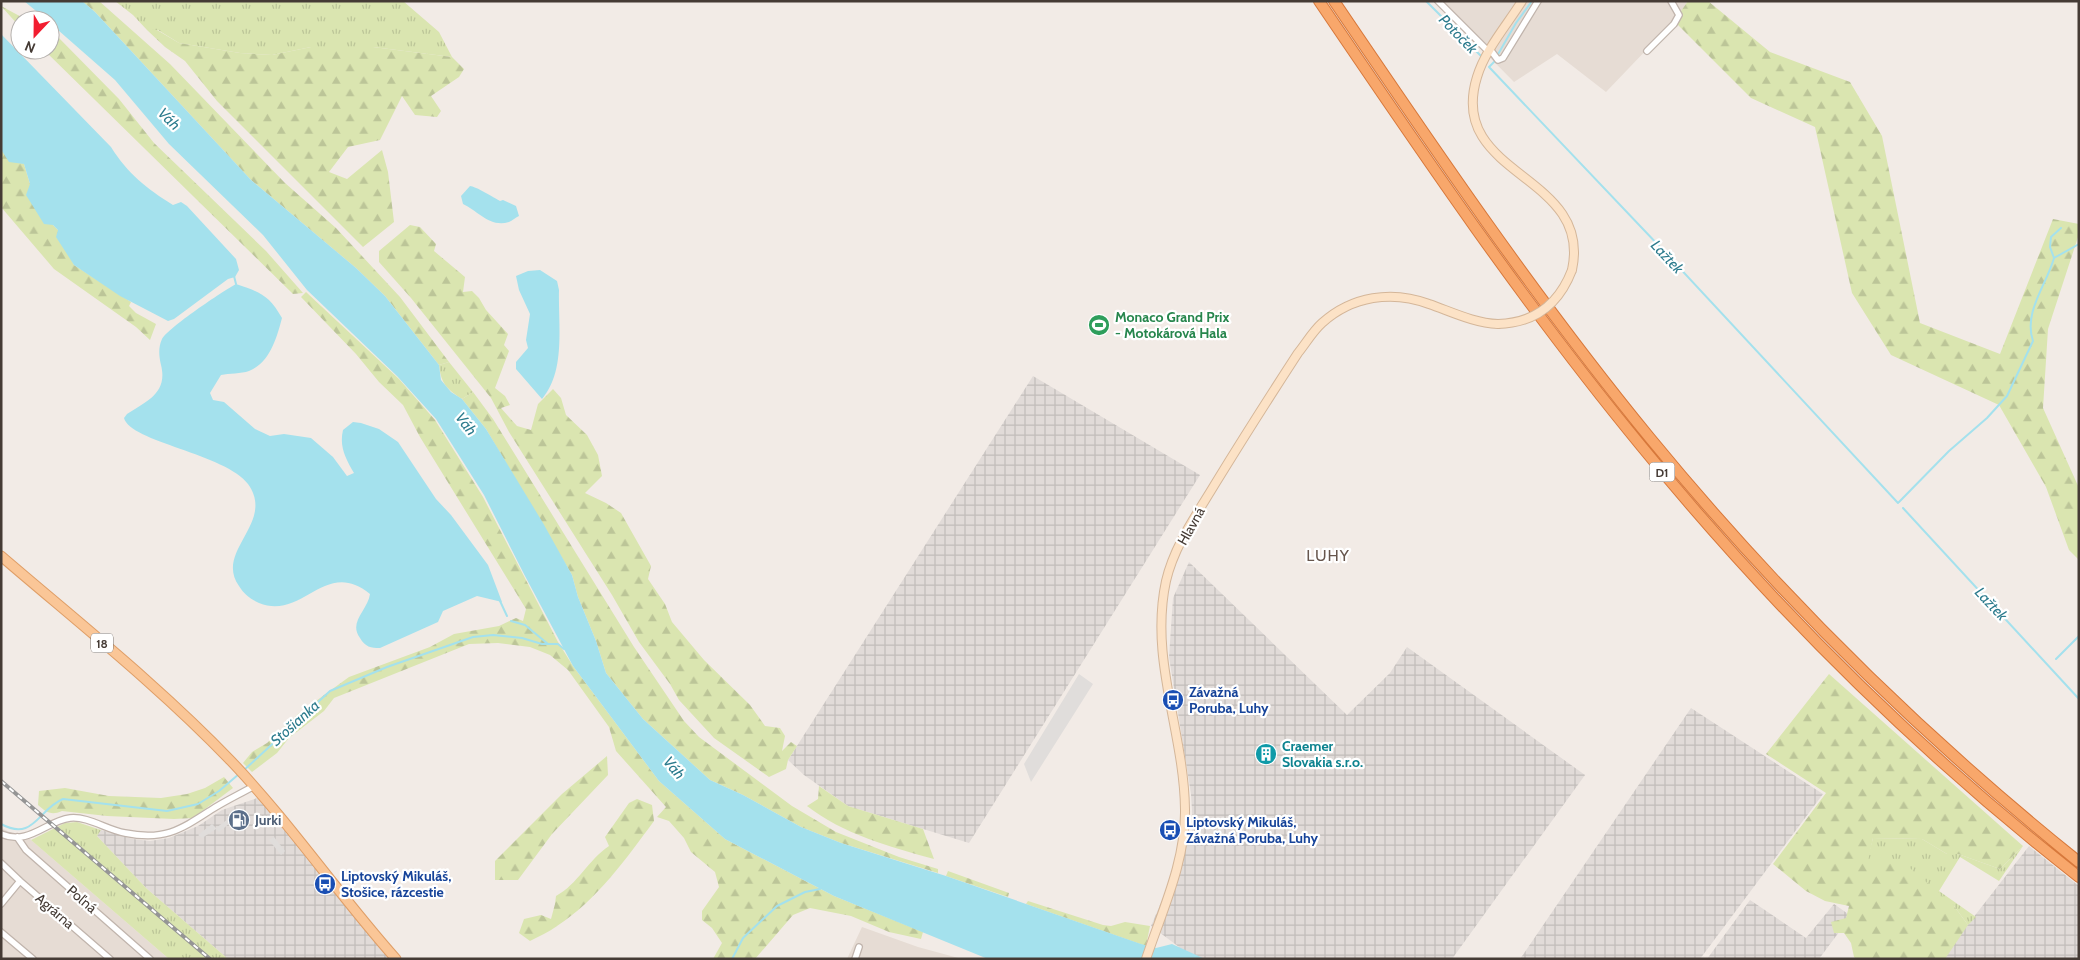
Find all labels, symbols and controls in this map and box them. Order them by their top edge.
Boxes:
north arrow [10,10,60,60]
water label: Potoček [1435,11,1481,58]
text: N [22,37,38,57]
water label: Váh [154,104,184,134]
water label: Lažtek [1647,236,1687,278]
place label: Monaco Grand Prix - Motokárová Hala [1115,308,1229,342]
sports icon: Monaco Grand Prix - Motokárová Hala [1087,313,1111,337]
water label: Váh [452,409,480,439]
road number: D1 [1650,462,1674,482]
street label: Hlavná [1173,503,1209,548]
district label: LUHY [1306,546,1350,565]
water label: Lažtek [1971,583,2011,625]
road number: 18 [91,634,113,652]
place label: Závažná Poruba, Luhy [1189,683,1269,717]
bus stop icon: Závažná Poruba, Luhy [1161,688,1185,712]
water label: Stošianka [267,696,323,750]
place label: Craemer Slovakia s.r.o. [1282,737,1363,771]
building icon: Craemer Slovakia s.r.o. [1254,742,1278,766]
water label: Váh [659,753,689,783]
fuel station icon: Jurki [227,808,251,832]
place label: Jurki [254,811,281,829]
place label: Liptovský Mikuláš, Závažná Poruba, Luhy [1186,813,1319,847]
bus stop icon: Liptovský Mikuláš, Závažná Poruba, Luhy [1158,818,1182,842]
place label: Liptovský Mikuláš, Stošice, rázcestie [341,867,451,901]
bus stop icon: Liptovský Mikuláš, Stošice, rázcestie [313,872,337,896]
street label: Poľná [63,881,101,917]
street label: Agrárna [32,889,78,933]

